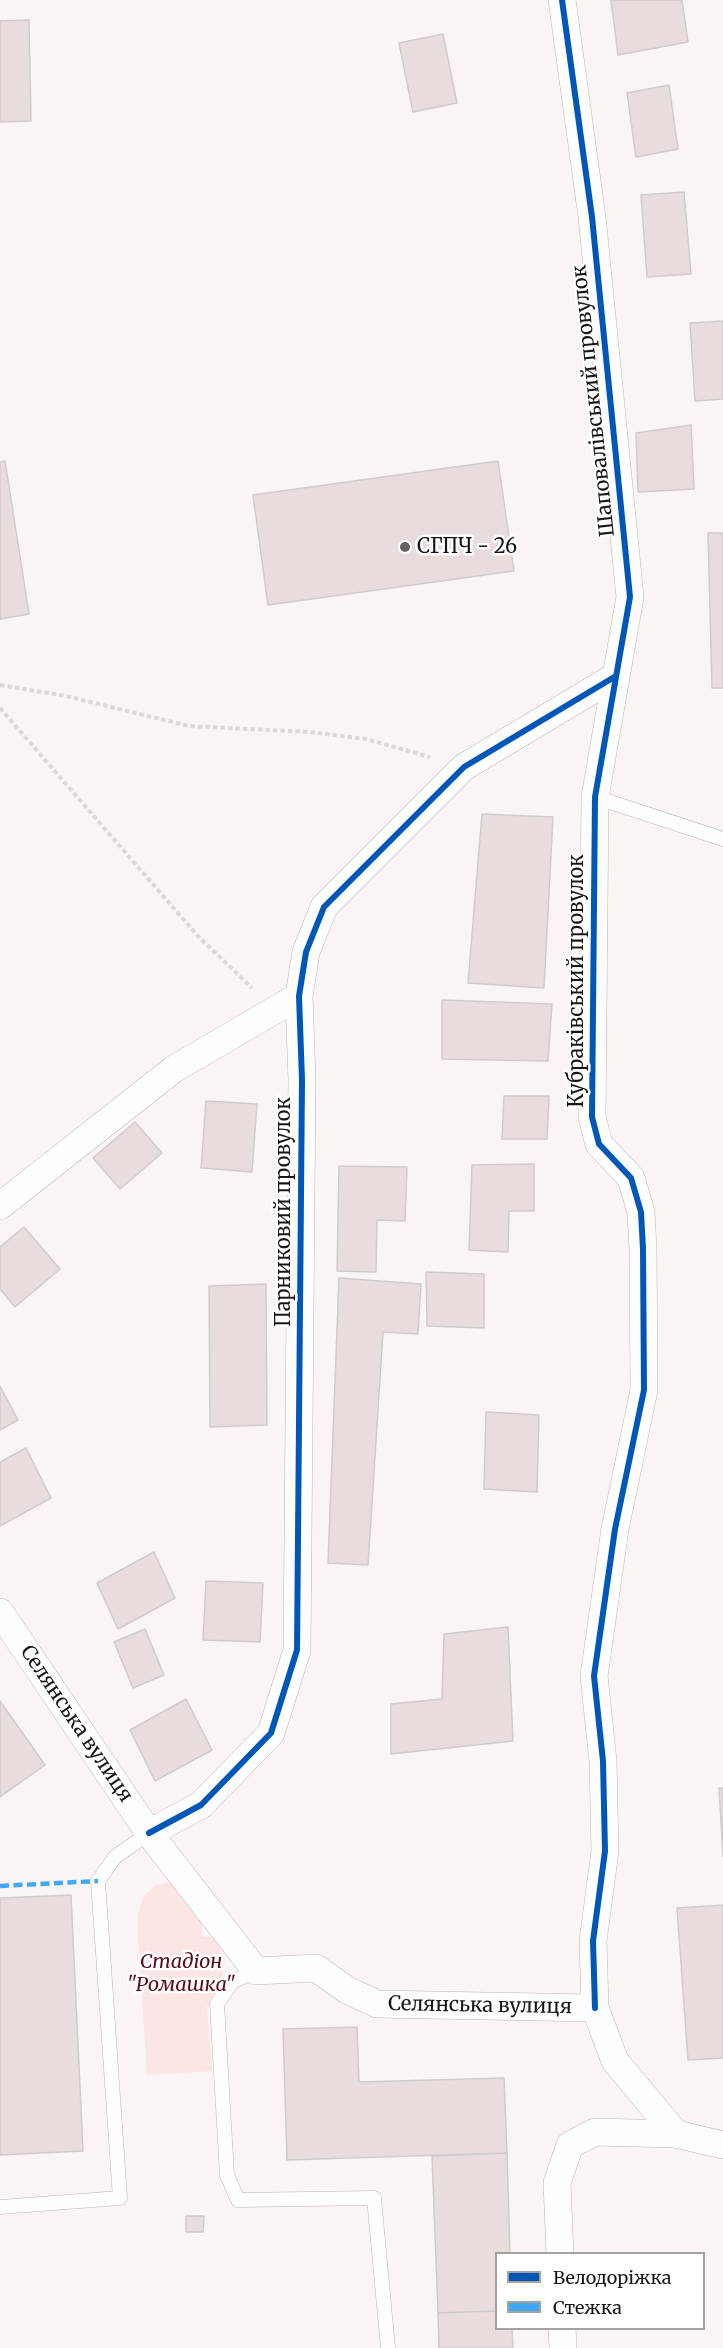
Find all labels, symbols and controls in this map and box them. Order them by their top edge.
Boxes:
street label: Шаповалівський провулок [568,264,620,538]
place label: СГПЧ - 26 [417,535,517,559]
marker: СГПЧ - 26 [398,540,412,554]
street label: Кубраківський провулок [565,854,589,1108]
street label: Парниковий провулок [272,1097,296,1327]
street label: Селянська вулиця [15,1641,137,1807]
park label: Стадіон "Ромашка" [126,1950,236,1997]
street label: Селянська вулиця [388,1992,572,2020]
legend [495,2252,705,2330]
text: Велодоріжка [553,2266,672,2289]
text: Стежка [553,2296,622,2319]

